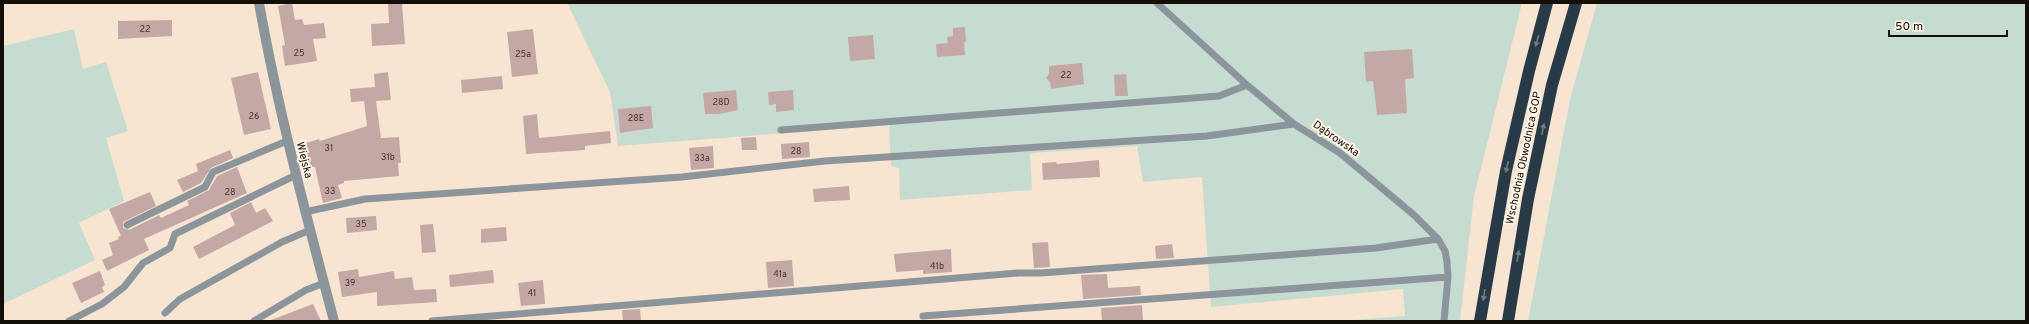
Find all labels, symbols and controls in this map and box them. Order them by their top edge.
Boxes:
scale bar [1889,12,2007,38]
text: 50 m [1895,19,1923,35]
house number: 22 [139,24,151,35]
one-way arrow [1534,35,1540,47]
house number: 25 [293,48,305,59]
house number: 25a [515,49,531,60]
house number: 22 [1060,70,1072,81]
street label: Wschodnia Obwodnica GOP [1503,90,1545,226]
house number: 28D [712,97,730,108]
house number: 26 [249,111,259,122]
house number: 28E [628,113,644,124]
street label: Dąbrowska [1310,118,1362,160]
one-way arrow [1541,123,1547,135]
street label: Wiejska [293,140,315,180]
house number: 31 [325,143,333,154]
house number: 28 [790,146,802,157]
house number: 31b [381,152,395,163]
house number: 33a [694,153,710,164]
one-way arrow [1503,161,1509,173]
house number: 33 [325,186,335,197]
house number: 28 [224,187,236,198]
house number: 35 [355,219,367,230]
one-way arrow [1515,250,1521,262]
house number: 41b [930,261,944,272]
house number: 41a [773,269,787,280]
house number: 39 [345,278,355,289]
house number: 41 [528,288,536,299]
one-way arrow [1481,289,1487,301]

